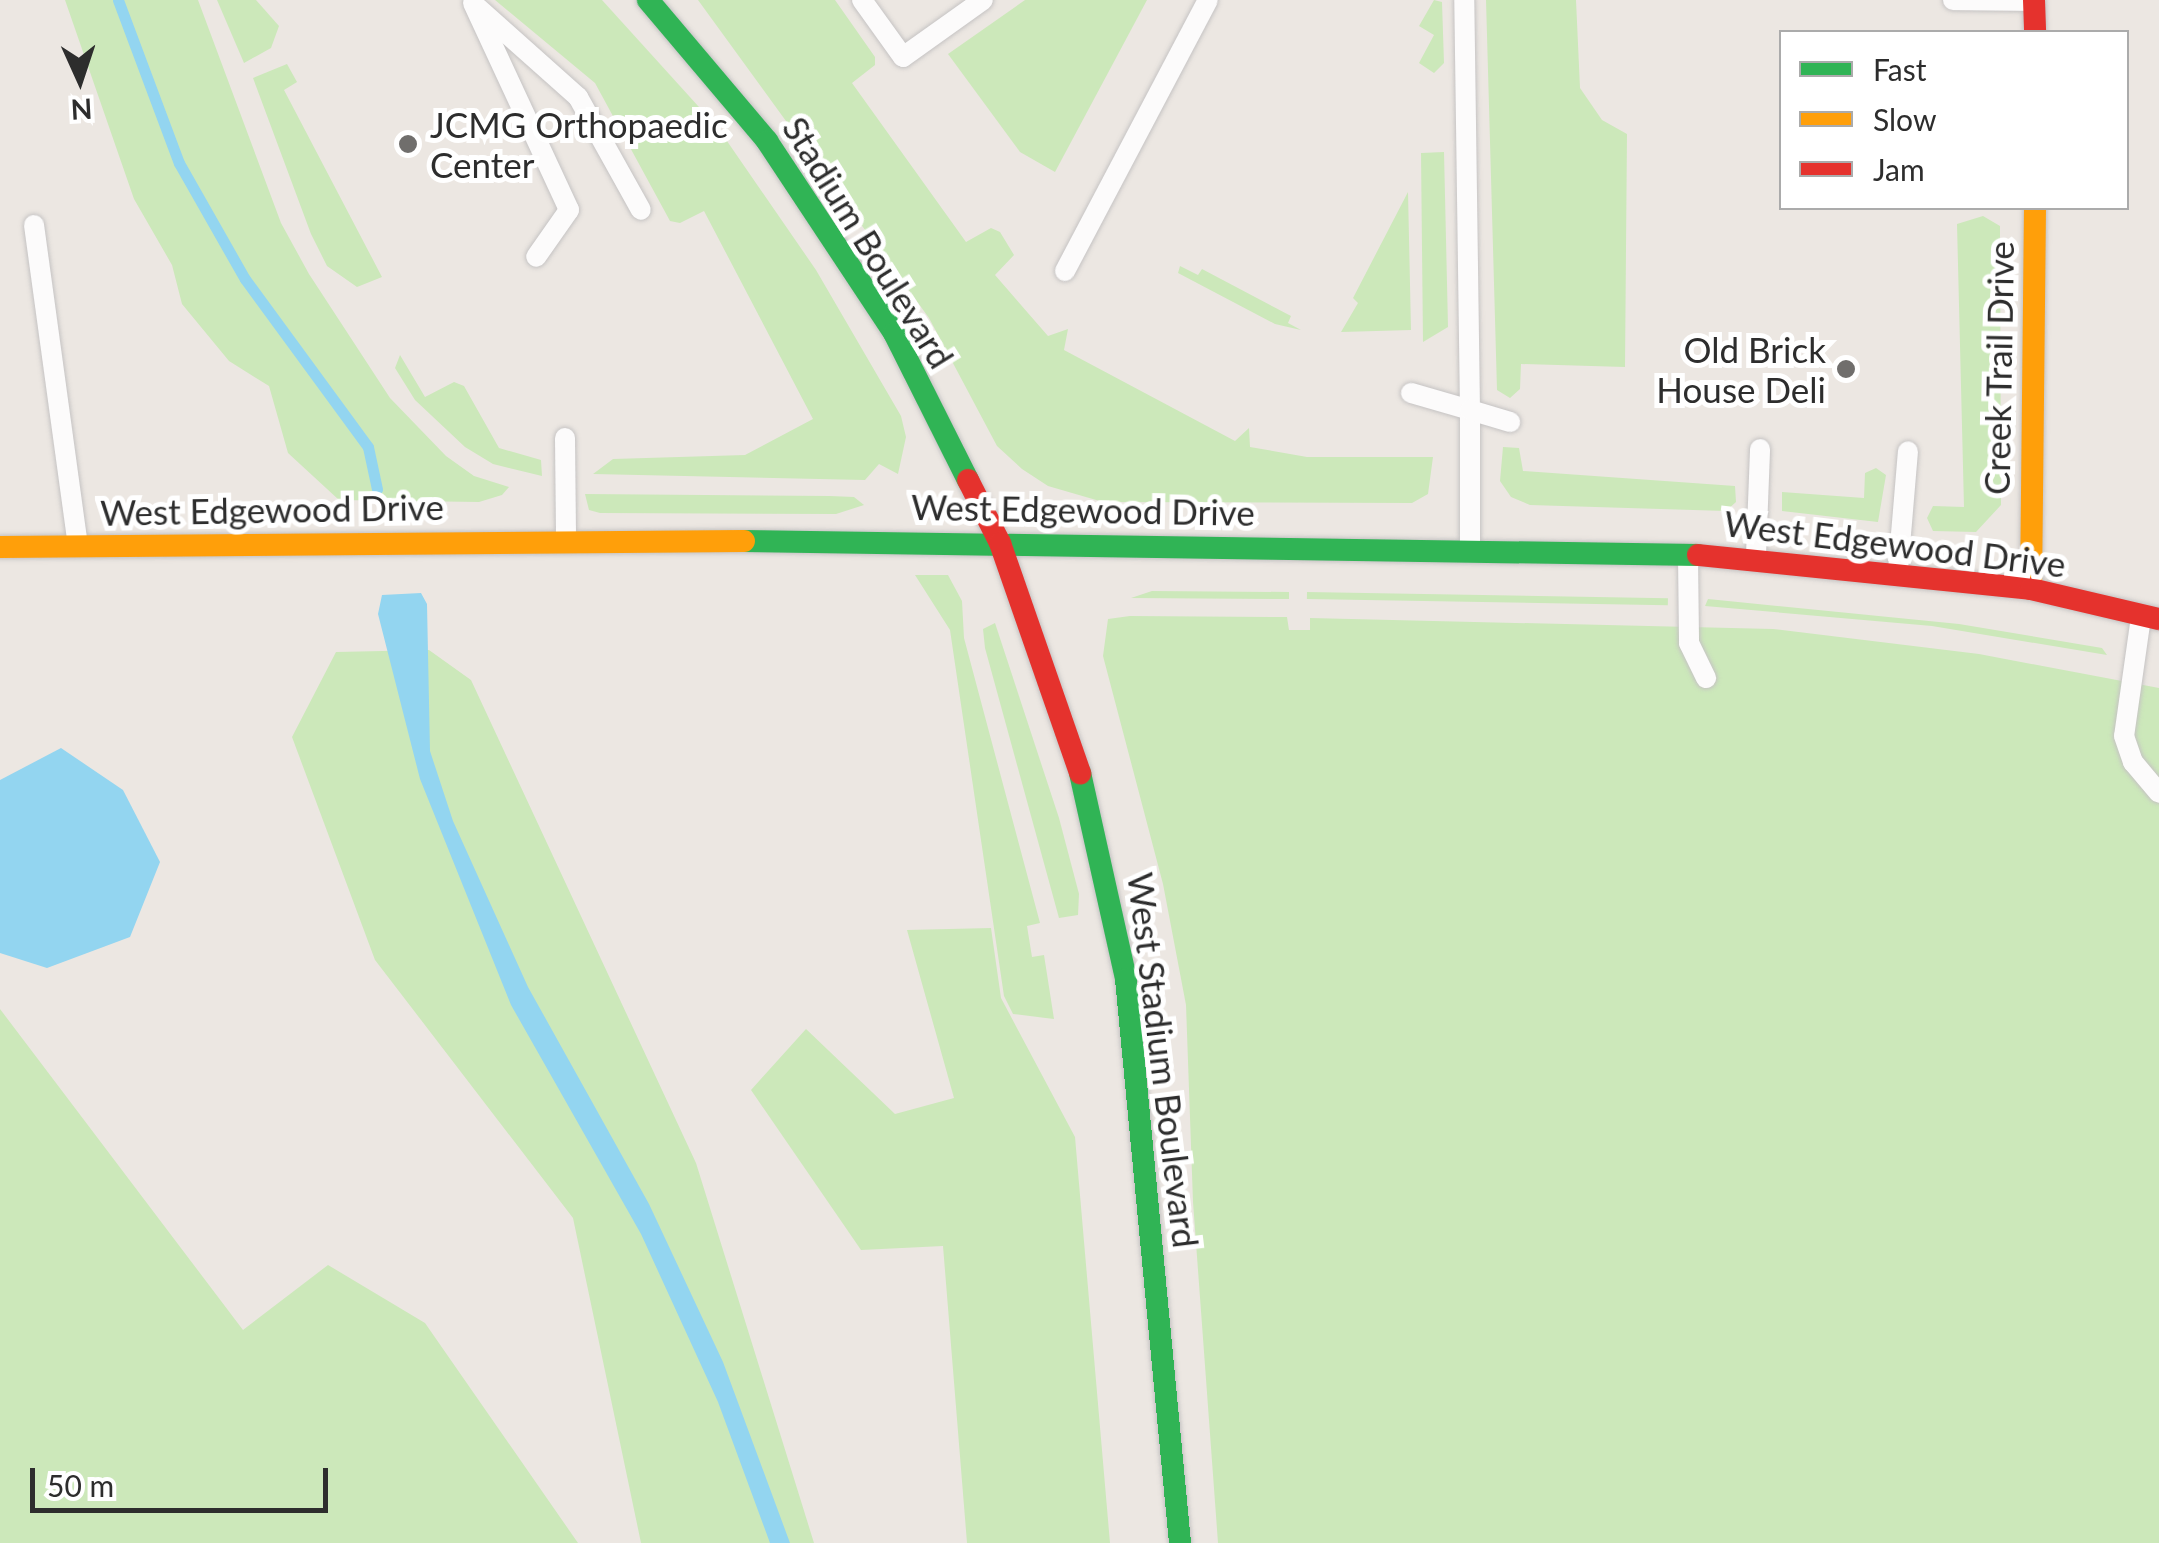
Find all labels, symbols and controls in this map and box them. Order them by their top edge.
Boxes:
north arrow [30,30,130,130]
legend [1779,30,2129,210]
text: Fast [1873,51,1927,87]
text: N [70,92,93,127]
text: Slow [1873,101,1936,137]
place label: JCMG Orthopaedic Center [430,103,728,185]
street label: Stadium Boulevard [775,109,963,375]
marker: JCMG Orthopaedic Center [395,131,421,157]
text: Jam [1873,151,1925,187]
street label: Creek Trail Drive [1975,240,2021,496]
place label: Old Brick House Deli [1656,328,1826,410]
marker: Old Brick House Deli [1835,358,1857,380]
street label: West Edgewood Drive [100,485,444,533]
street label: West Edgewood Drive [911,485,1255,533]
street label: West Edgewood Drive [1722,501,2068,585]
street label: West Stadium Boulevard [1120,870,1208,1250]
scale bar [35,1448,332,1510]
text: 50 m [47,1467,114,1503]

